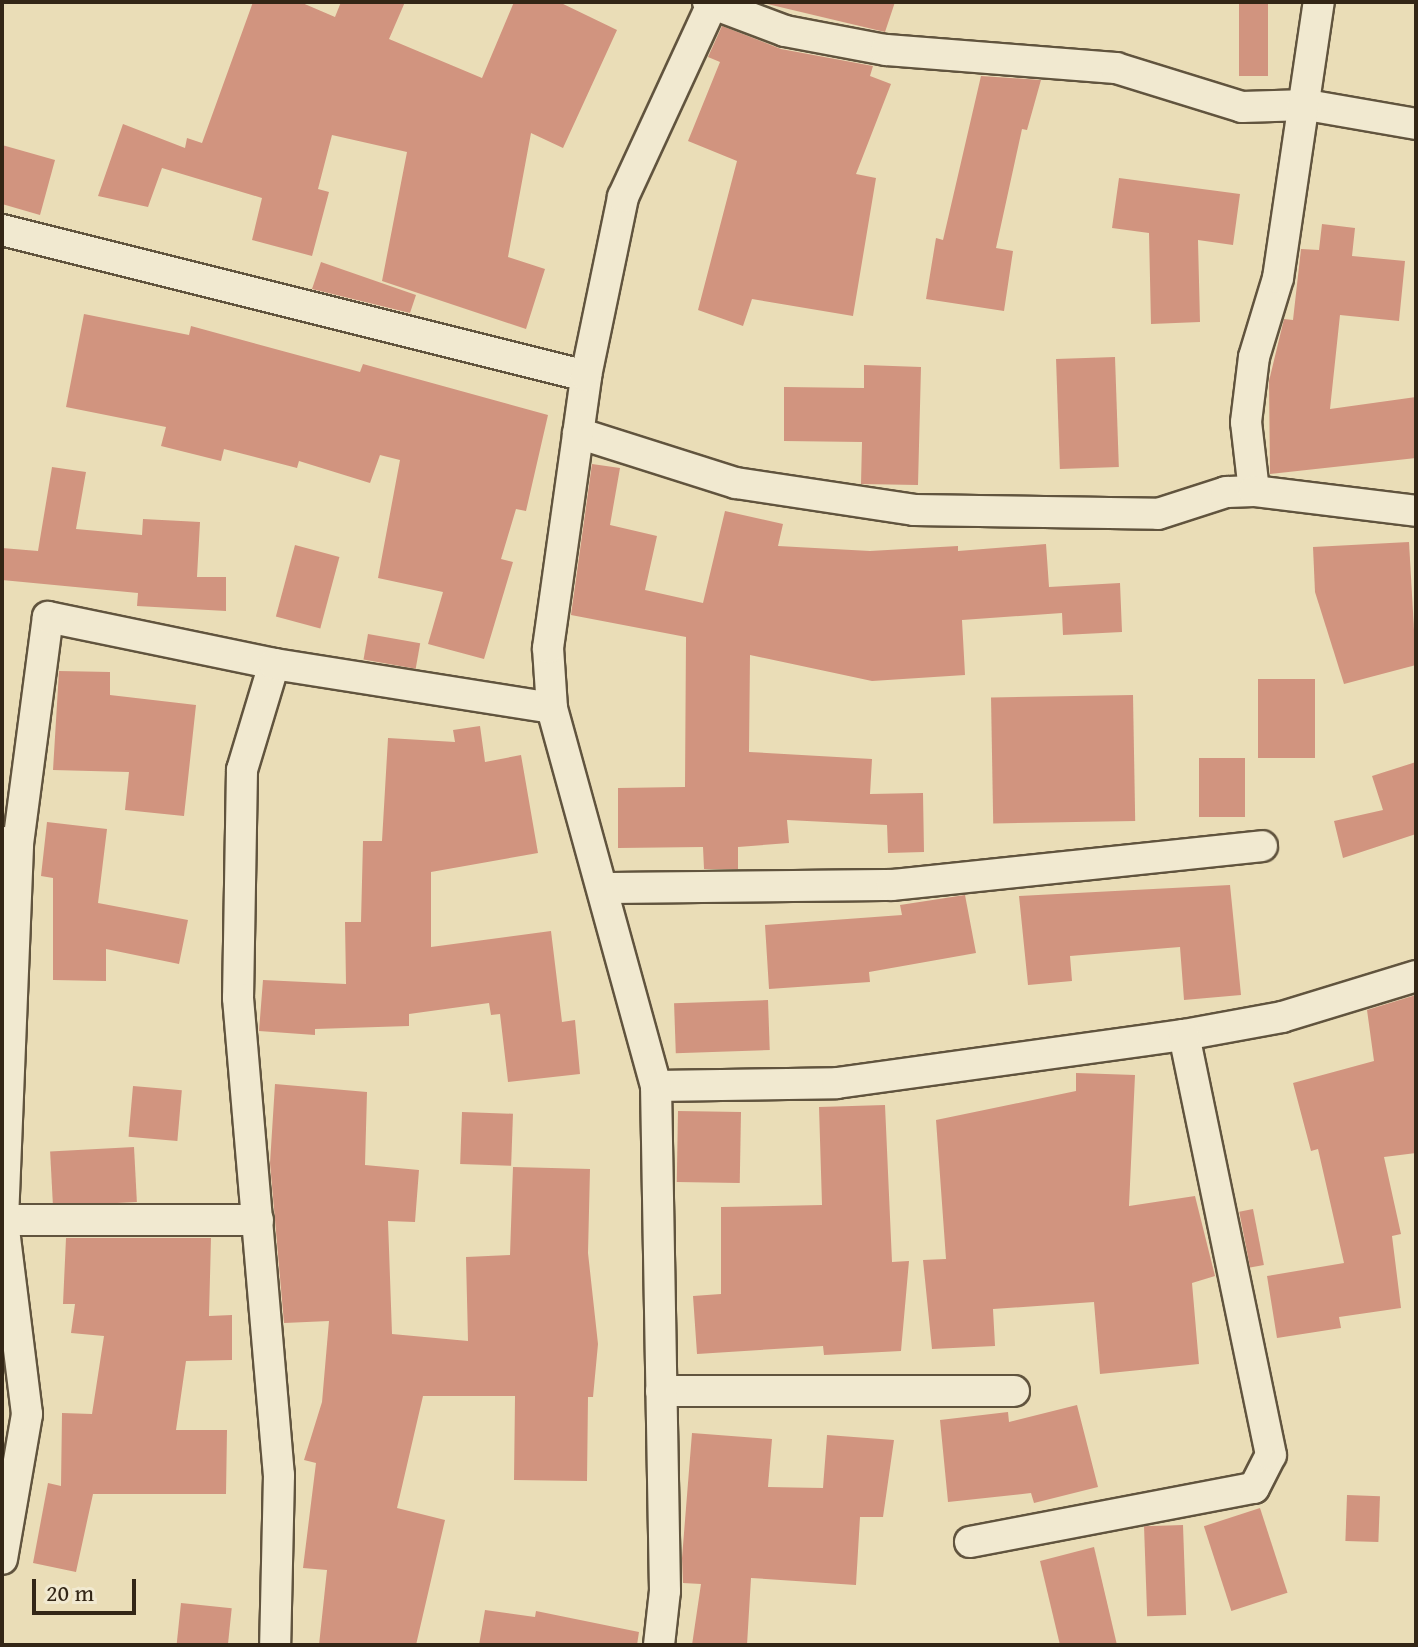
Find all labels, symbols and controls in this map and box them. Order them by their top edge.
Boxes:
scale bar [36,1563,140,1613]
text: 20 m [46,1575,94,1610]

